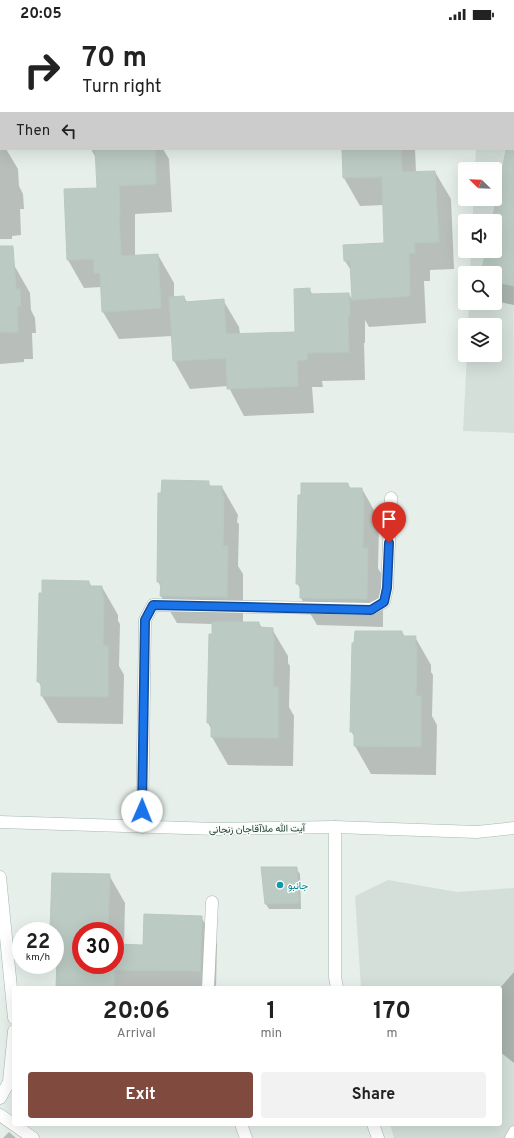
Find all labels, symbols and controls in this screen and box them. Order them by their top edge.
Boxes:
text: 20:05 [20,5,62,24]
text: 70 m [82,41,147,77]
icon: right [16,44,68,96]
text: Turn right [82,76,162,99]
icon: left [58,120,80,142]
text: Then [16,122,50,141]
north arrow [458,162,502,206]
map controls [458,162,502,362]
button: sound [458,214,502,258]
button: search [458,266,502,310]
button: layers [458,318,502,362]
pin [372,502,406,543]
icon: arrive [378,508,400,530]
position arrow [121,790,163,832]
street label: آیت الله ملاآقاجان زنجانی [209,822,306,837]
marker: جانبو [275,880,285,890]
place label: جانبو [288,880,308,893]
speed limit sign: 30 [72,922,124,974]
text: 22 [26,930,50,956]
text: km/h [26,951,50,964]
text: 20:06 [103,997,170,1027]
text: 1 [266,997,276,1027]
text: 170 [373,997,411,1027]
text: Arrival [117,1026,156,1042]
text: min [260,1026,282,1042]
text: m [387,1026,398,1042]
button: Exit [28,1072,253,1118]
button: Share [261,1072,486,1118]

